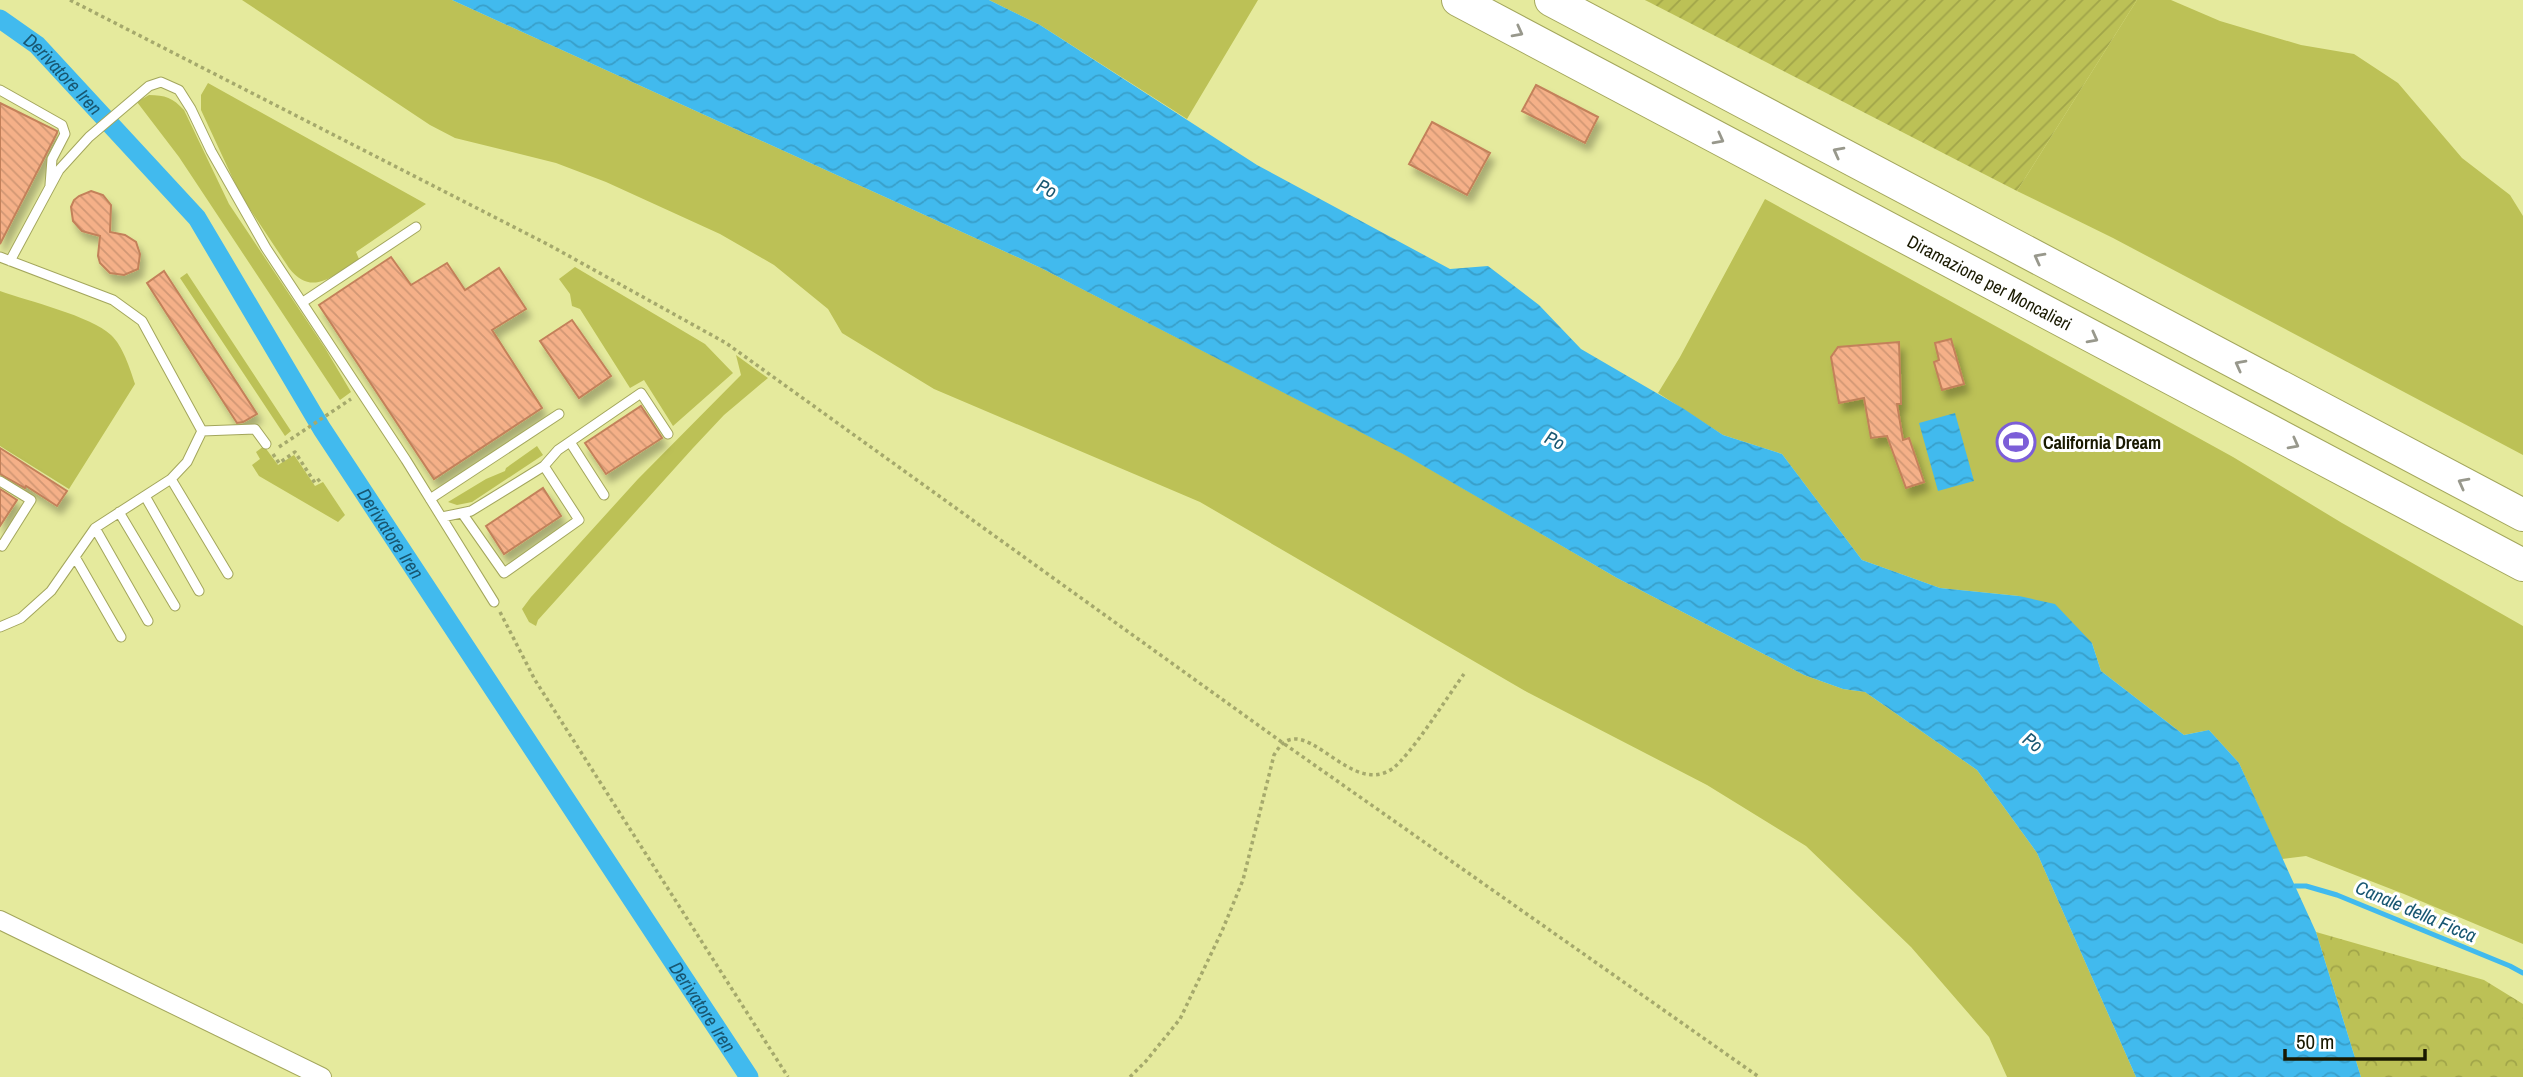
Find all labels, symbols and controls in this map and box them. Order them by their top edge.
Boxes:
one-way arrow [1511,24,1523,37]
water label: Derivatore Iren [19,27,108,120]
one-way arrow [1712,131,1724,144]
one-way arrow [1833,147,1845,160]
water label: Po [1033,172,1062,204]
street label: Diramazione per Moncalieri [1903,228,2077,336]
one-way arrow [2034,253,2046,267]
one-way arrow [2086,329,2098,343]
one-way arrow [2235,360,2247,373]
sports icon: California Dream [1995,421,2037,463]
water label: Po [1541,424,1570,456]
place label: California Dream [2043,430,2161,455]
one-way arrow [2287,436,2299,449]
one-way arrow [2458,478,2470,491]
water label: Derivatore Iren [351,483,430,584]
water label: Po [2018,726,2049,758]
water label: Canale della Ficca [2352,874,2481,948]
water label: Derivatore Iren [663,956,742,1057]
scale bar [2285,1018,2425,1062]
text: 50 m [2296,1027,2334,1056]

